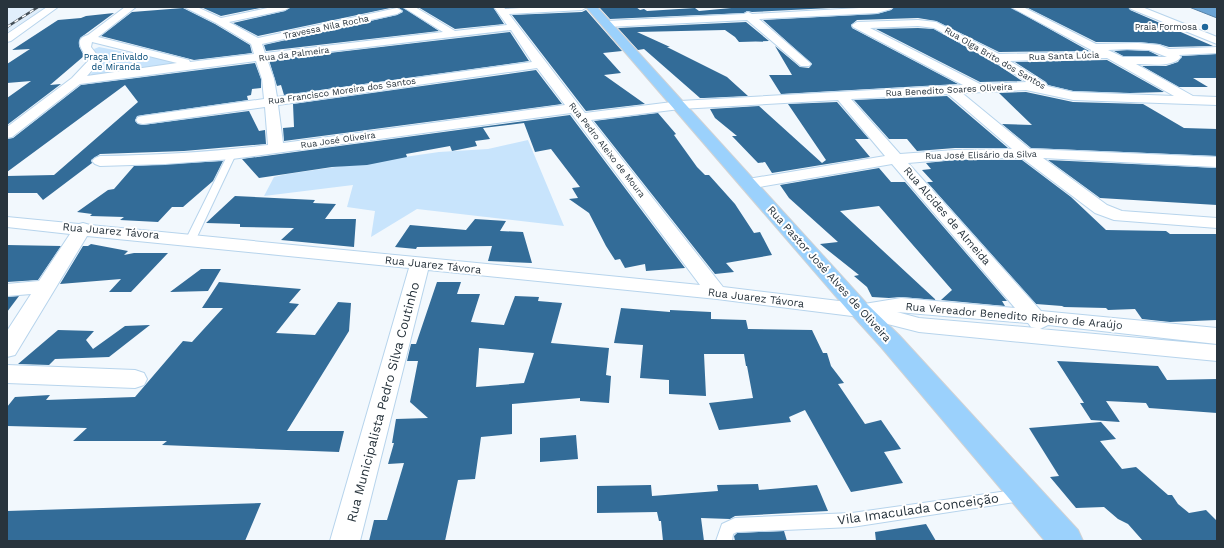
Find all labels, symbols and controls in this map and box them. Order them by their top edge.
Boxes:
street label: Travessa Nila Rocha [282,13,370,41]
place label: Praia Formosa [1135,22,1197,32]
marker: Praia Formosa [1200,22,1210,32]
street label: Rua Olga Brito dos Santos [943,25,1047,91]
street label: Rua da Palmeira [258,45,330,63]
street label: Rua Santa Lúcia [1028,50,1100,62]
park label: Praça Enivaldo de Miranda [84,52,148,72]
street label: Rua Francisco Moreira dos Santos [267,76,417,106]
street label: Rua Benedito Soares Oliveira [885,82,1013,98]
street label: Rua Pedro Aleixo de Moura [567,101,647,199]
street label: Rua José Oliveira [300,130,376,150]
street label: Rua José Elisário da Silva [925,149,1037,161]
street label: Rua Alcides de Almeida [901,164,993,268]
street label: Rua Pastor José Alves de Oliveira [764,203,894,345]
street label: Rua Juarez Távora [62,220,160,242]
street label: Rua Juarez Távora [384,253,482,277]
street label: Rua Municipalista Pedro Silva Coutinho [344,280,422,524]
street label: Rua Juarez Távora [707,286,805,310]
street label: Rua Vereador Benedito Ribeiro de Araújo [905,300,1123,332]
street label: Vila Imaculada Conceição [836,490,1000,528]

